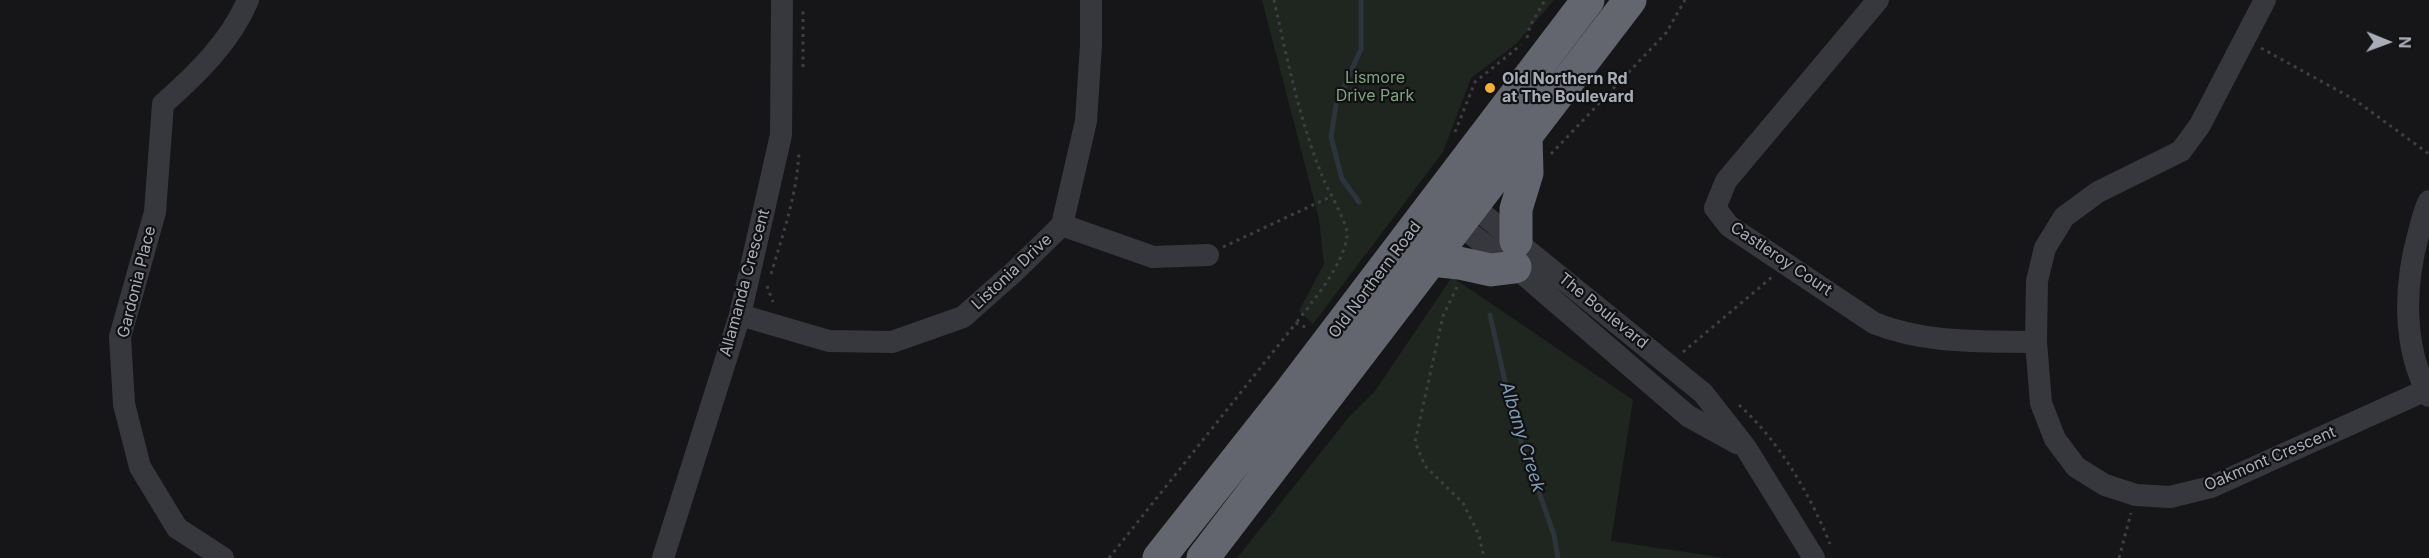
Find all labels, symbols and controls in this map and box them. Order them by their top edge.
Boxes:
north arrow [2357,12,2417,72]
text: N [2395,36,2415,49]
park label: Lismore Drive Park [1336,68,1414,106]
place label: Old Northern Rd at The Boulevard [1502,69,1634,107]
marker: Old Northern Rd at The Boulevard [1483,81,1497,95]
street label: Allamanda Crescent [716,207,774,359]
street label: Old Northern Road [1325,218,1425,342]
street label: Castleroy Court [1727,218,1835,300]
street label: Gardonia Place [114,224,160,340]
street label: Listonia Drive [968,230,1056,314]
street label: The Boulevard [1554,269,1652,353]
water label: Albany Creek [1495,379,1549,495]
street label: Oakmont Crescent [2201,423,2339,495]

